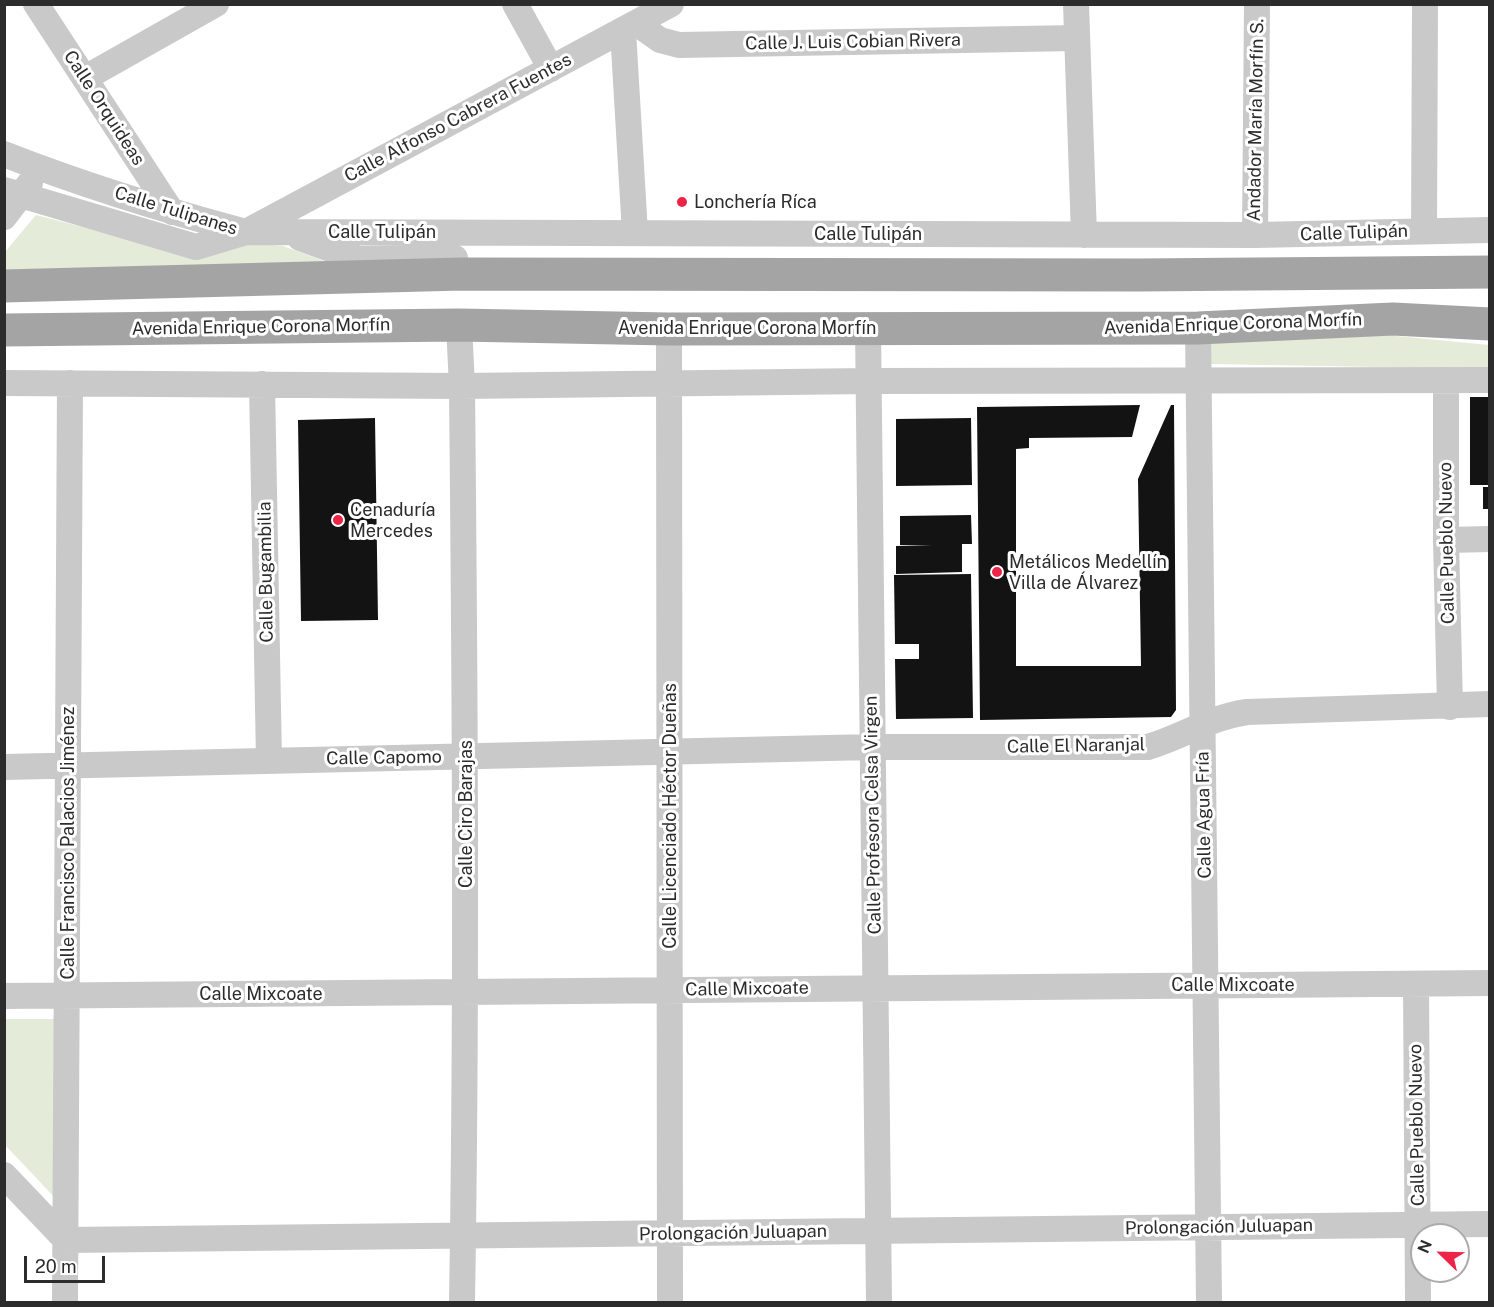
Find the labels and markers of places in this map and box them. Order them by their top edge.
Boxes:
place label: Lonchería Ríca [694,191,817,213]
marker: Lonchería Ríca [675,195,689,209]
place label: Cenaduría Mercedes [350,499,436,542]
marker: Cenaduría Mercedes [331,513,345,527]
place label: Metálicos Medellín Villa de Álvarez [1009,551,1167,594]
marker: Metálicos Medellín Villa de Álvarez [990,565,1004,579]

